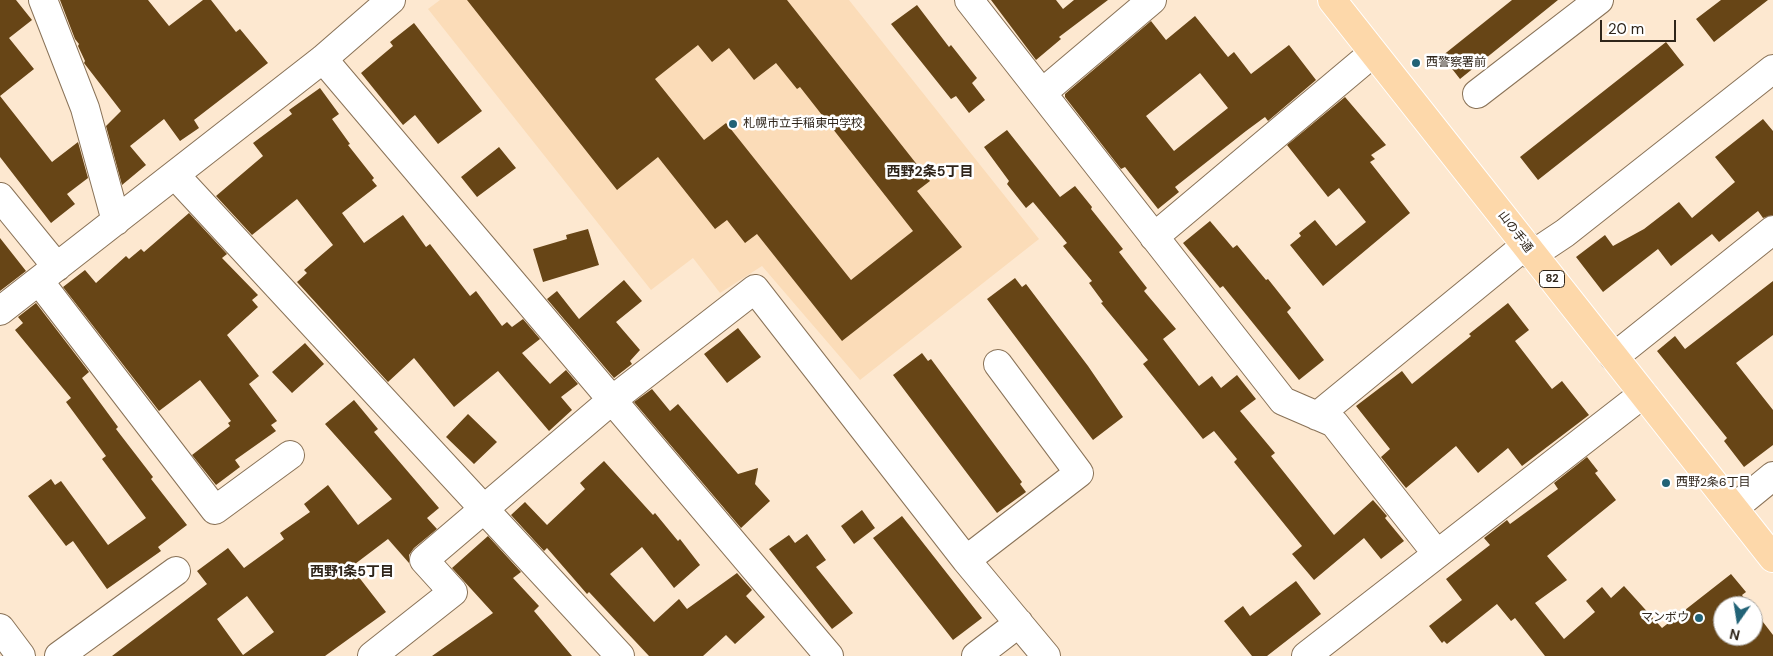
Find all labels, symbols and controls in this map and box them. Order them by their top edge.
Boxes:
scale bar [1603,10,1679,42]
text: 20 m [1608,19,1644,39]
place label: 西警察署前 [1426,56,1486,70]
marker: 西警察署前 [1410,57,1422,69]
place label: 札幌市立手稲東中学校 [743,117,863,131]
marker: 札幌市立手稲東中学校 [727,118,739,130]
district label: 西野2条5丁目 [887,164,973,180]
street label: 山の手通 [1495,208,1535,256]
road number: 82 [1540,270,1564,288]
place label: 西野2条6丁目 [1676,476,1750,490]
marker: 西野2条6丁目 [1660,477,1672,489]
district label: 西野1条5丁目 [310,564,394,580]
north arrow [1713,596,1763,646]
place label: マンボウ [1641,611,1689,625]
marker: マンボウ [1693,612,1705,624]
text: N [1728,625,1742,645]

